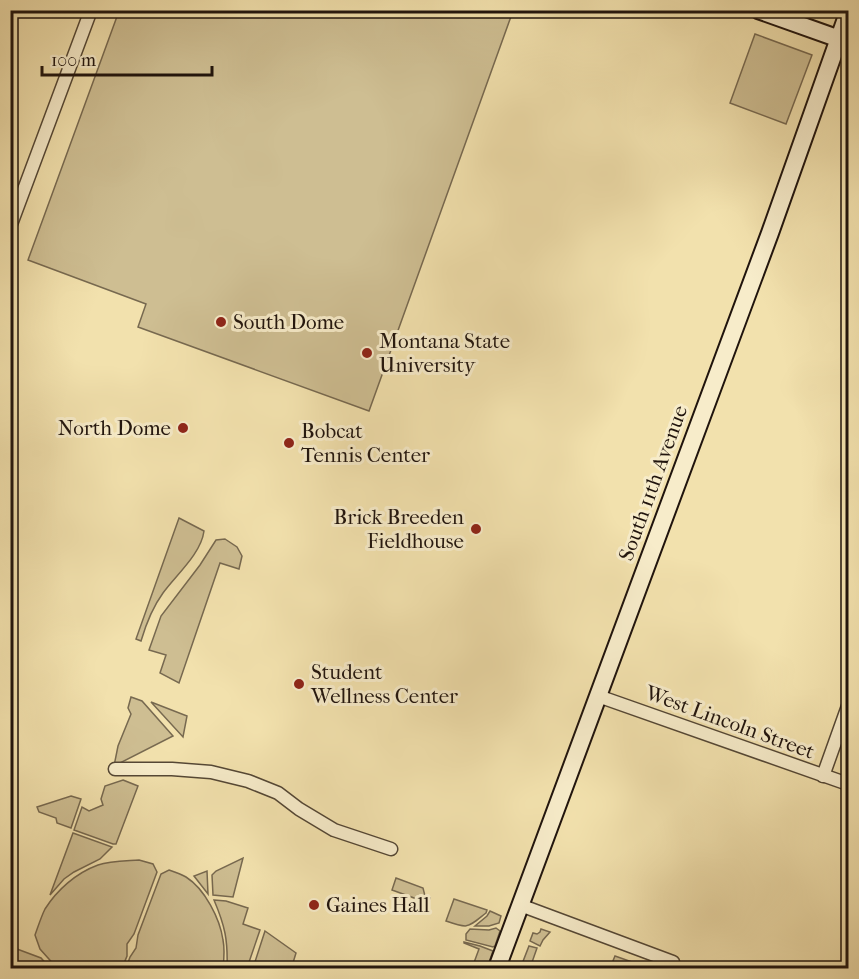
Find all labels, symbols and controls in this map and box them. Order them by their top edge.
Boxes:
scale bar [42,39,212,77]
text: 100 m [51,50,96,71]
place label: South Dome [233,310,344,334]
marker: South Dome [214,315,228,329]
place label: Montana State University [379,329,510,377]
marker: Montana State University [360,346,374,360]
street label: South 11th Avenue [614,402,692,564]
place label: North Dome [58,416,171,440]
place label: Bobcat Tennis Center [301,419,430,467]
marker: North Dome [176,421,190,435]
marker: Bobcat Tennis Center [282,436,296,450]
place label: Brick Breeden Fieldhouse [334,505,464,553]
marker: Brick Breeden Fieldhouse [469,522,483,536]
place label: Student Wellness Center [310,660,458,708]
marker: Student Wellness Center [292,677,306,691]
street label: West Lincoln Street [641,680,818,764]
place label: Gaines Hall [326,893,430,917]
marker: Gaines Hall [307,898,321,912]

